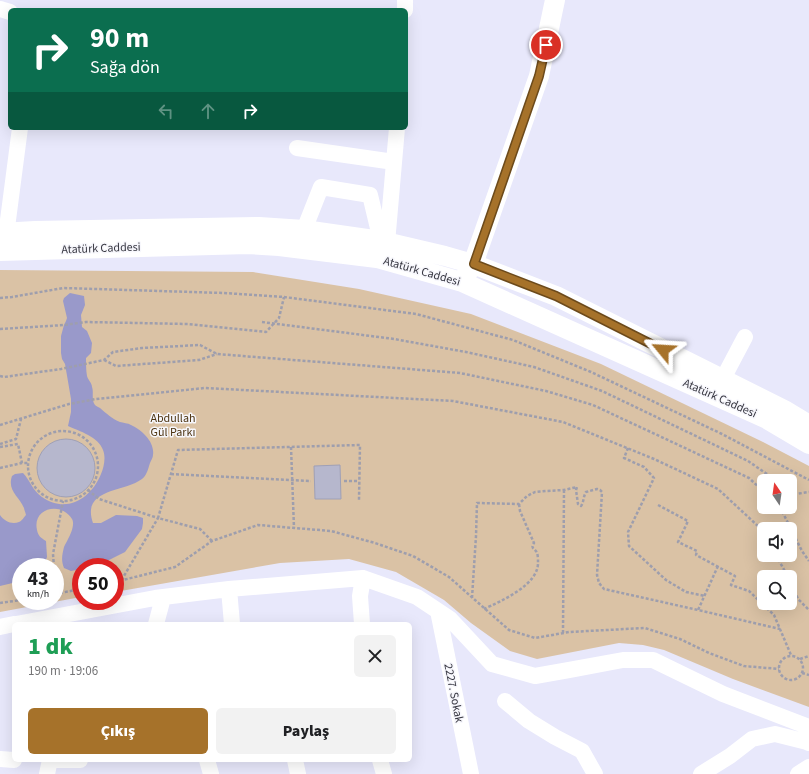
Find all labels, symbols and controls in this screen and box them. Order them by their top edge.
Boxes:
text: 90 m [90,18,149,58]
icon: right [24,24,76,76]
pin [529,28,563,62]
icon: arrive [535,34,557,56]
text: Sağa dön [90,55,160,80]
icon: left [155,100,177,122]
icon: ahead [197,100,219,122]
icon: right [239,100,261,122]
street label: Atatürk Caddesi [61,239,141,258]
street label: Atatürk Caddesi [381,252,462,291]
position arrow [642,329,684,371]
street label: Atatürk Caddesi [680,375,760,422]
park label: Abdullah Gül Parkı [150,410,196,441]
north arrow [757,474,797,514]
map controls [757,474,797,610]
button: sound [757,522,797,562]
speed limit sign: 50 [72,558,124,610]
text: 43 [27,565,49,593]
button: search [757,570,797,610]
text: km/h [27,587,49,601]
text: 1 dk [28,629,73,664]
button: close [354,635,396,677]
text: 190 m · 19:06 [28,662,98,680]
street label: 2227. Sokak [439,662,468,724]
button: Çıkış [28,708,208,754]
button: Paylaş [216,708,396,754]

